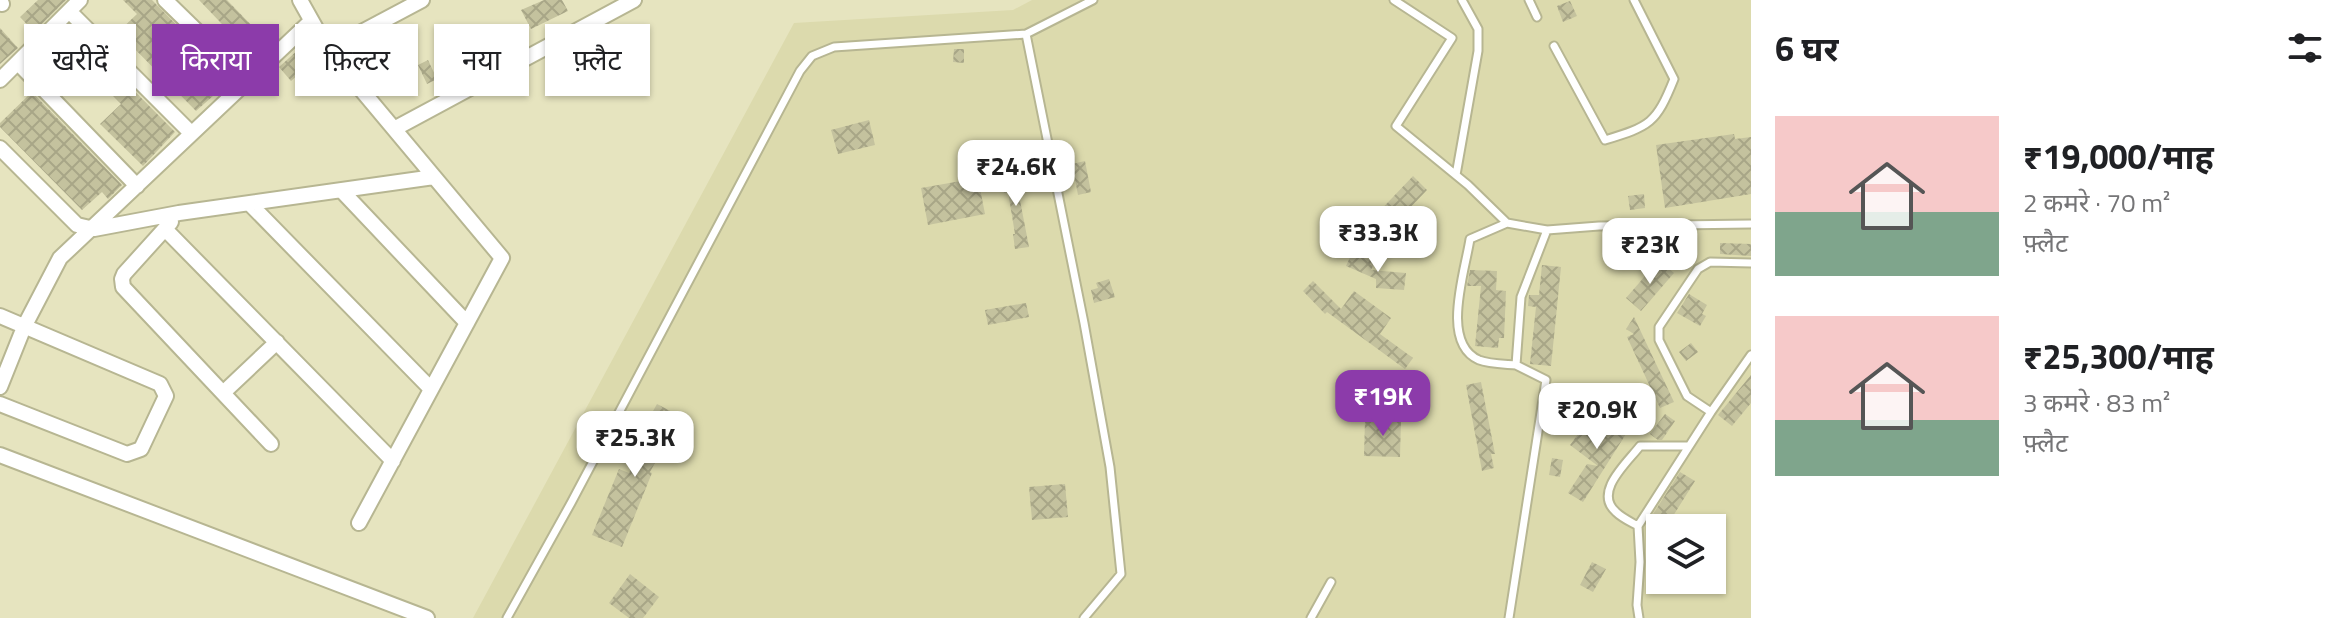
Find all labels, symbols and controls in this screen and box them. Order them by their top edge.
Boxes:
text: 6 घर [1775,22,1839,74]
chip: खरीदें [24,24,136,96]
chip: किराया [152,24,279,96]
chip: फ़िल्टर [295,24,418,96]
chip: नया [434,24,529,96]
chip: फ़्लैट [545,24,650,96]
icon: filters [2283,26,2327,70]
text: ₹19,000/माह [2023,130,2214,182]
pin: ₹24.6K [951,140,1081,208]
text: ₹24.6K [976,146,1056,185]
icon: home [1839,148,1935,244]
text: 2 कमरे · 70 m² [2023,183,2170,222]
pin: ₹33.3K [1313,206,1443,274]
text: ₹33.3K [1338,212,1418,251]
pin: ₹23K [1603,218,1697,286]
text: फ़्लैट [2023,223,2068,262]
text: ₹23K [1620,224,1680,263]
text: ₹25,300/माह [2023,330,2214,382]
icon: home [1839,348,1935,444]
pin: ₹19K [1336,370,1430,438]
text: ₹19K [1353,376,1413,415]
pin: ₹20.9K [1532,383,1662,451]
text: 3 कमरे · 83 m² [2023,383,2170,422]
text: ₹20.9K [1557,389,1637,428]
pin: ₹25.3K [570,411,700,479]
text: ₹25.3K [595,417,675,456]
text: फ़्लैट [2023,423,2068,462]
map controls [1646,514,1726,594]
button: layers [1646,514,1726,594]

